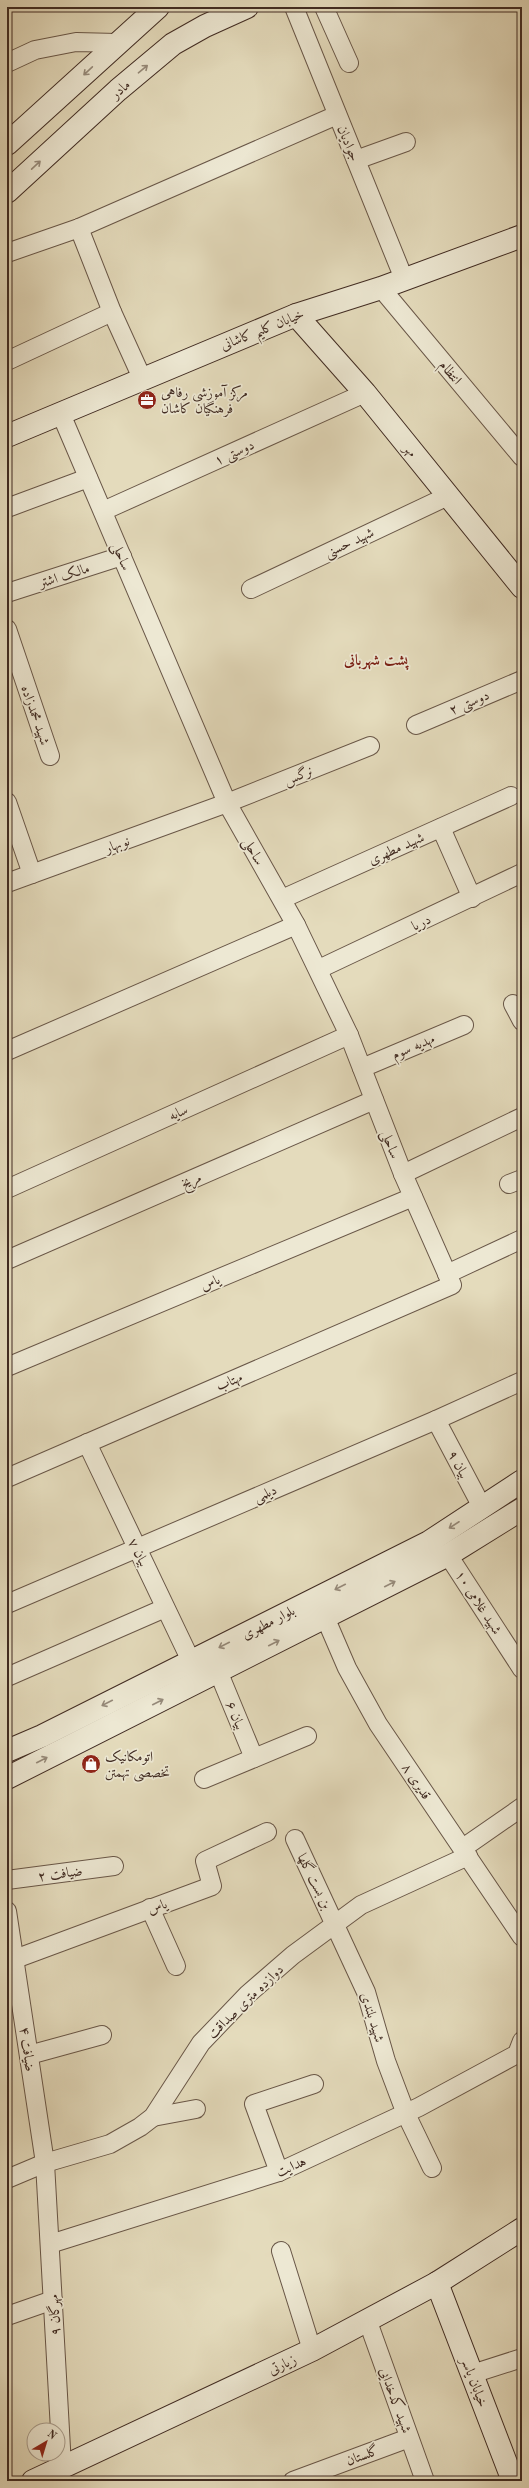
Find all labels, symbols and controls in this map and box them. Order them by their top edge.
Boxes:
one-way arrow [137,65,148,74]
one-way arrow [83,66,93,76]
street label: مادر [107,78,134,104]
street label: جوادیان [333,124,362,164]
one-way arrow [31,161,41,170]
street label: خیابان کلیم کاشانی [218,306,308,359]
street label: انتظام [433,358,464,391]
place label: مرکز آموزشی رفاهی فرهنگیان کاشان [161,384,248,417]
office icon: مرکز آموزشی رفاهی فرهنگیان کاشان [136,389,158,411]
street label: دوستی ۱ [212,438,257,470]
street label: مهر [398,440,419,461]
street label: شهید حسنی [323,525,377,562]
street label: ساحلی [107,540,133,573]
street label: مالک اشتر [35,560,91,591]
district label: پشت شهربانی [343,653,410,670]
street label: شهید محمدزاده [16,684,52,748]
street label: دوستی ۲ [447,688,492,719]
street label: نرگس [281,762,316,790]
street label: شهید مطهری [366,830,427,869]
street label: نوبهار [101,834,132,858]
street label: ساحلی [238,835,266,869]
street label: دریا [410,912,434,934]
street label: مهدیه سوم [390,1032,439,1067]
street label: سایه [167,1103,190,1124]
street label: ساحلی [376,1128,402,1161]
street label: مریخ [179,1170,206,1196]
street label: یاس [199,1272,224,1294]
street label: مهتاب [214,1370,245,1395]
street label: بیان ۹ [444,1448,471,1481]
street label: دیلمی [252,1483,280,1507]
one-way arrow [449,1521,460,1529]
street label: بیان ۷ [125,1536,151,1569]
street label: شهید غلامی ۱۰ [451,1568,504,1638]
one-way arrow [384,1580,396,1587]
one-way arrow [334,1583,346,1591]
street label: بلوار مطهری [240,1603,298,1643]
one-way arrow [268,1639,280,1646]
one-way arrow [218,1642,230,1649]
one-way arrow [152,1698,164,1705]
street label: بیان ۶ [222,1699,247,1732]
one-way arrow [102,1700,114,1707]
place label: اتومکانیک تخصصی تهمتن [105,1749,170,1782]
shop icon: اتومکانیک تخصصی تهمتن [80,1753,102,1775]
one-way arrow [36,1756,48,1764]
street label: قدیری ۸ [398,1761,433,1803]
street label: بن بست گلها [295,1850,336,1912]
street label: ضیافت ۲ [37,1864,84,1885]
street label: یاس [146,1897,171,1918]
street label: دوازده متری صداقت [205,1962,287,2042]
street label: شهید بلندی [356,1991,386,2045]
street label: ضیافت ۴ [16,2026,37,2073]
street label: هدایت [274,2154,309,2180]
street label: مهرگان ۹ [45,2294,65,2336]
street label: زیارتی [266,2352,299,2378]
street label: خیابان یاسر [456,2354,490,2410]
street label: شهید کدخدایی [375,2365,415,2436]
north arrow [26,2422,66,2462]
text: N [45,2428,58,2443]
street label: گلستان [344,2442,380,2468]

